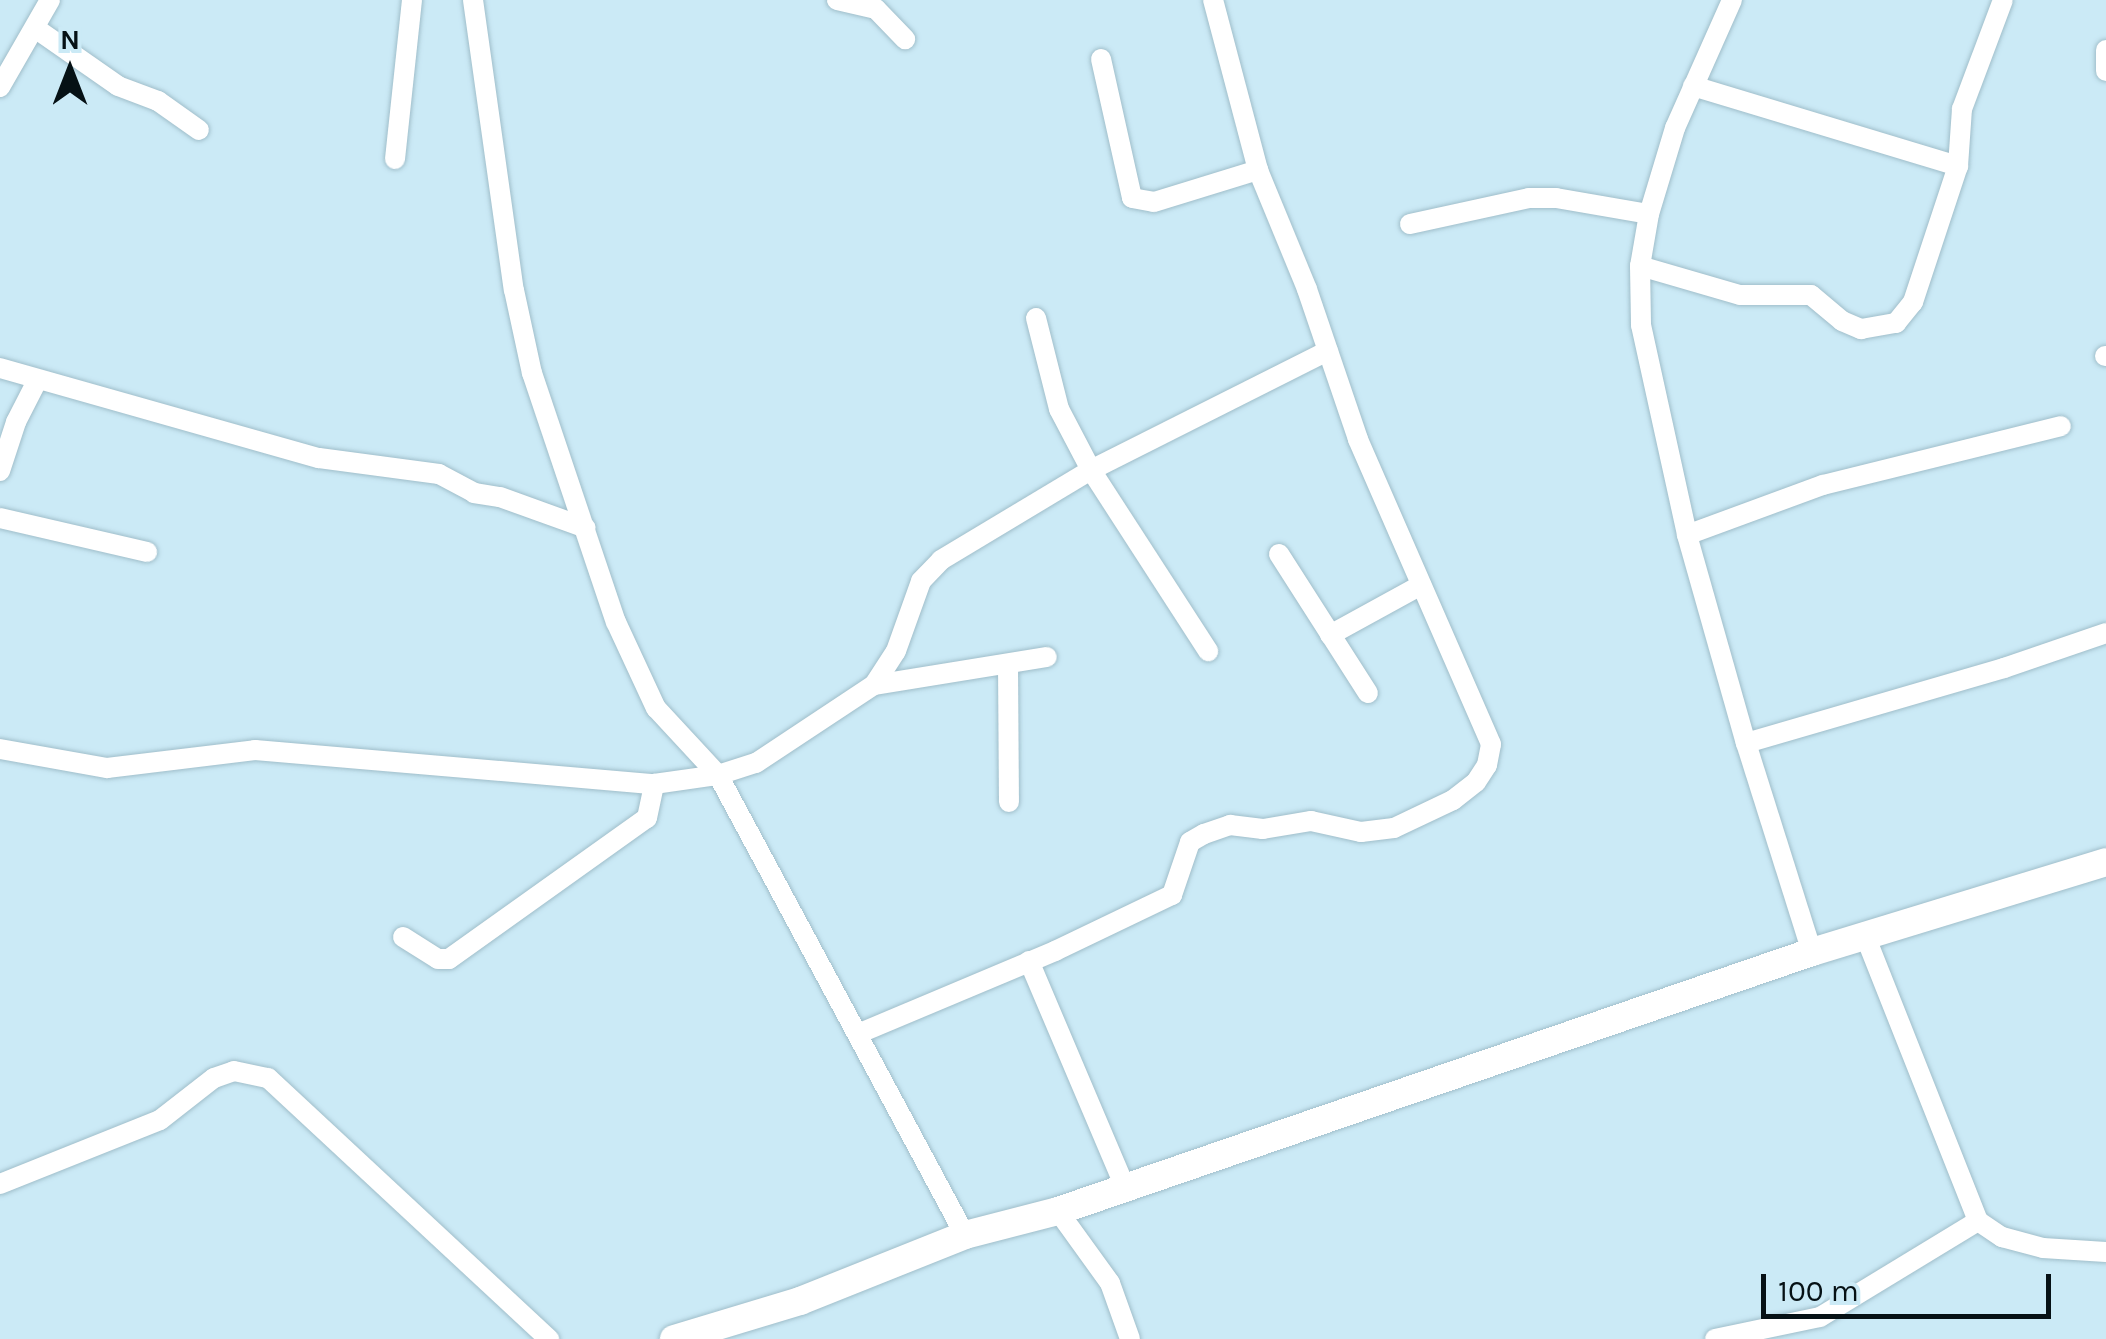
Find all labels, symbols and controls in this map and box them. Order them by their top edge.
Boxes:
north arrow [20,20,120,120]
text: N [60,23,80,56]
scale bar [1766,1254,2056,1316]
text: 100 m [1778,1273,1859,1309]

